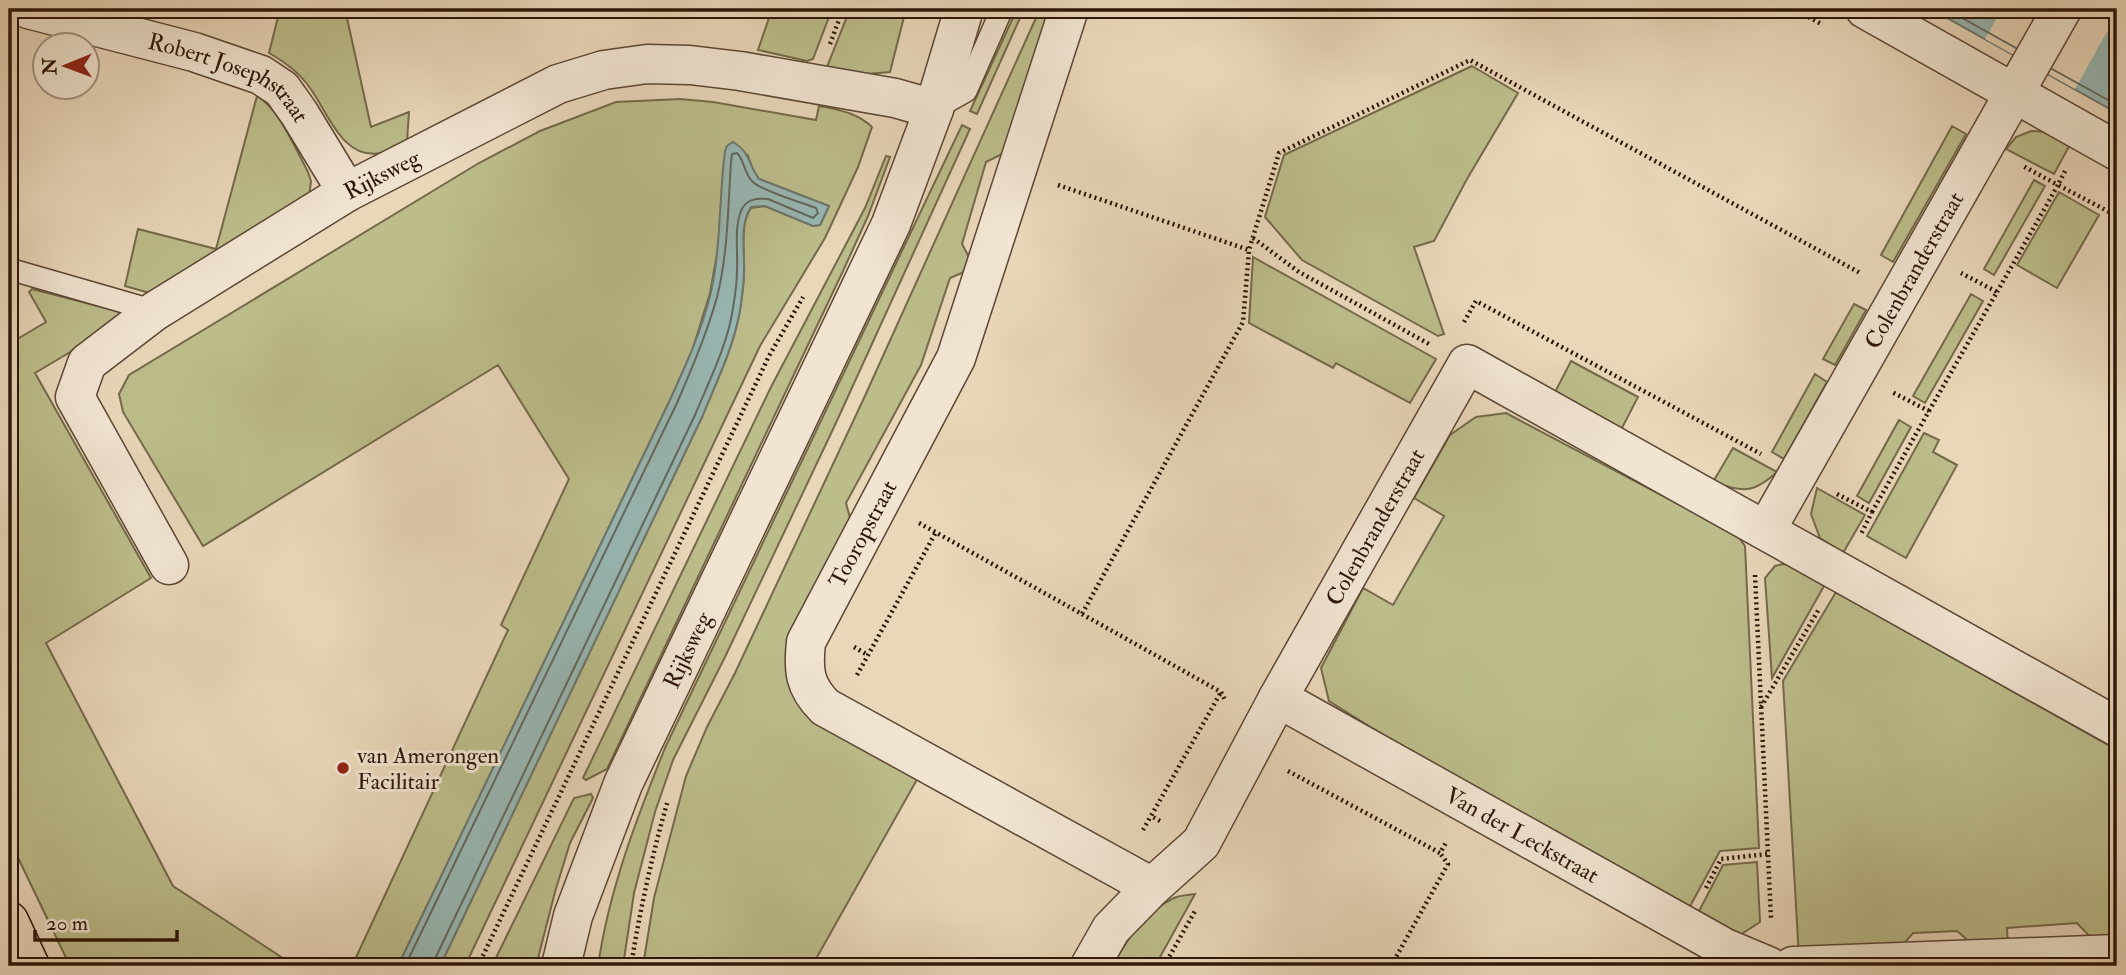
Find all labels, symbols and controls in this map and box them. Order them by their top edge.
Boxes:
street label: Robert Josephstraat [145,26,316,128]
north arrow [32,32,102,102]
text: N [38,57,62,76]
street label: Rijksweg [339,142,425,206]
street label: Colenbranderstraat [1858,186,1970,354]
street label: Colenbranderstraat [1319,443,1431,610]
street label: Tooropstraat [823,475,904,593]
street label: Rijksweg [656,606,718,693]
place label: van Amerongen Facilitair [356,741,499,796]
marker: van Amerongen Facilitair [335,760,351,776]
street label: Van der Leckstraat [1440,780,1604,889]
scale bar [35,898,177,942]
text: 20 m [46,910,88,937]

